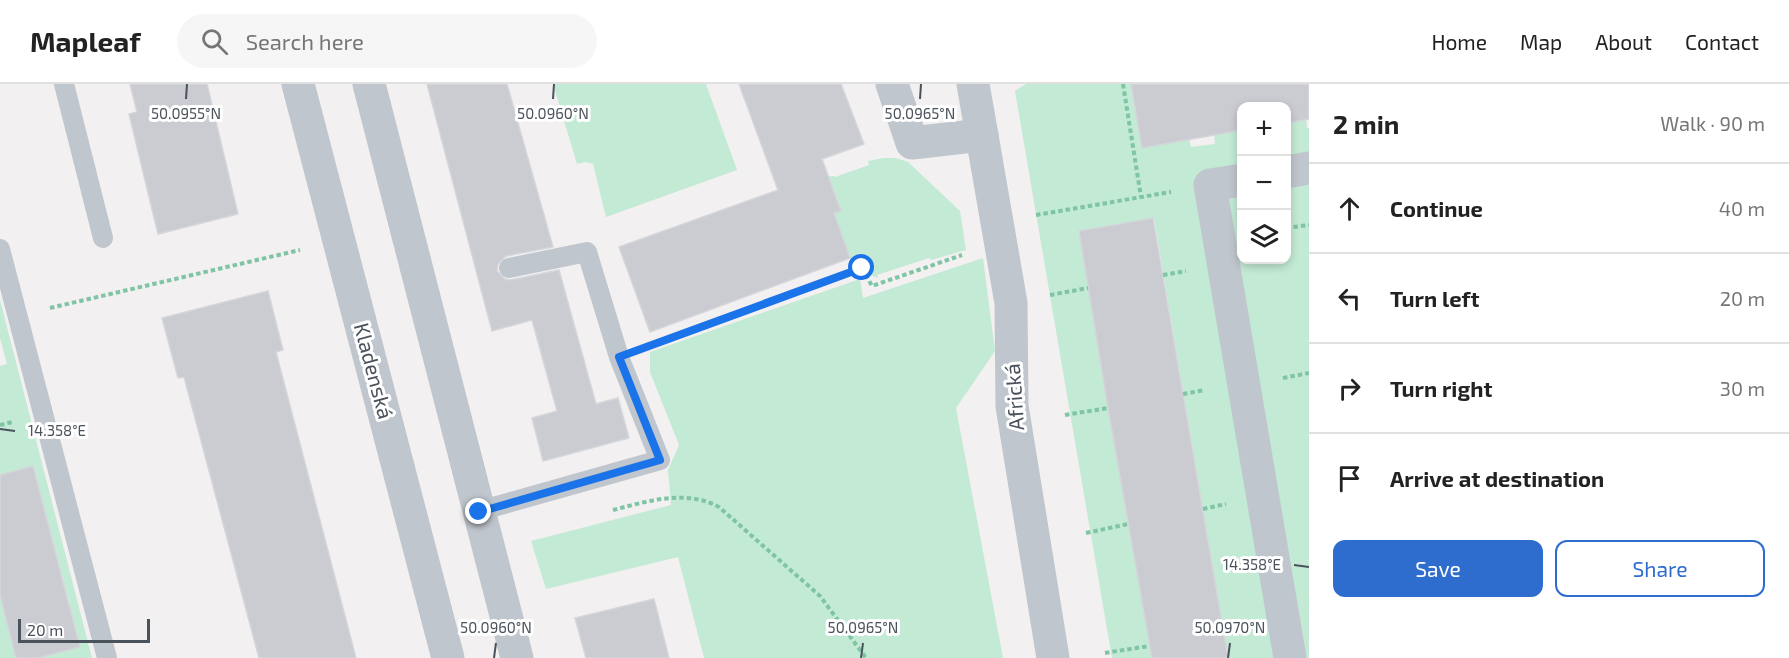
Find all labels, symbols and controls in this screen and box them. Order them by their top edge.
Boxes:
search box [177,14,597,68]
text: Mapleaf [30,24,141,58]
icon: search [198,25,231,58]
text: Search here [246,28,364,54]
text: Home [1431,29,1487,54]
text: Map [1520,29,1562,54]
text: About [1595,29,1652,54]
text: Contact [1685,29,1759,54]
map controls [1237,102,1291,264]
button: + [1237,102,1291,156]
text: 50.0955°N [151,104,221,122]
text: 50.0960°N [517,104,589,122]
text: 50.0965°N [885,104,955,122]
text: 2 min [1333,108,1399,139]
text: Walk · 90 m [1660,111,1765,135]
button: − [1237,156,1291,210]
icon: ahead [1333,192,1366,225]
text: Continue [1390,195,1483,221]
text: 40 m [1719,196,1765,220]
button: layers [1237,210,1291,264]
route start [848,254,874,280]
icon: left [1333,282,1366,315]
text: Turn left [1390,285,1479,311]
text: 20 m [1720,286,1765,310]
street label: Kladenská [350,320,399,421]
street label: Africká [999,363,1028,431]
icon: right [1333,372,1366,405]
text: Turn right [1390,375,1492,401]
text: 30 m [1720,376,1765,400]
text: 14.358°E [28,421,86,439]
icon: arrive [1333,462,1366,495]
text: Arrive at destination [1390,465,1604,491]
route end [465,498,491,524]
button: Save [1333,540,1543,597]
button: Share [1555,540,1765,597]
text: 14.358°E [1223,555,1281,573]
scale bar [18,616,150,644]
text: 50.0960°N [460,618,532,636]
text: 50.0965°N [828,618,898,636]
text: 50.0970°N [1195,618,1265,636]
text: 20 m [27,620,63,639]

